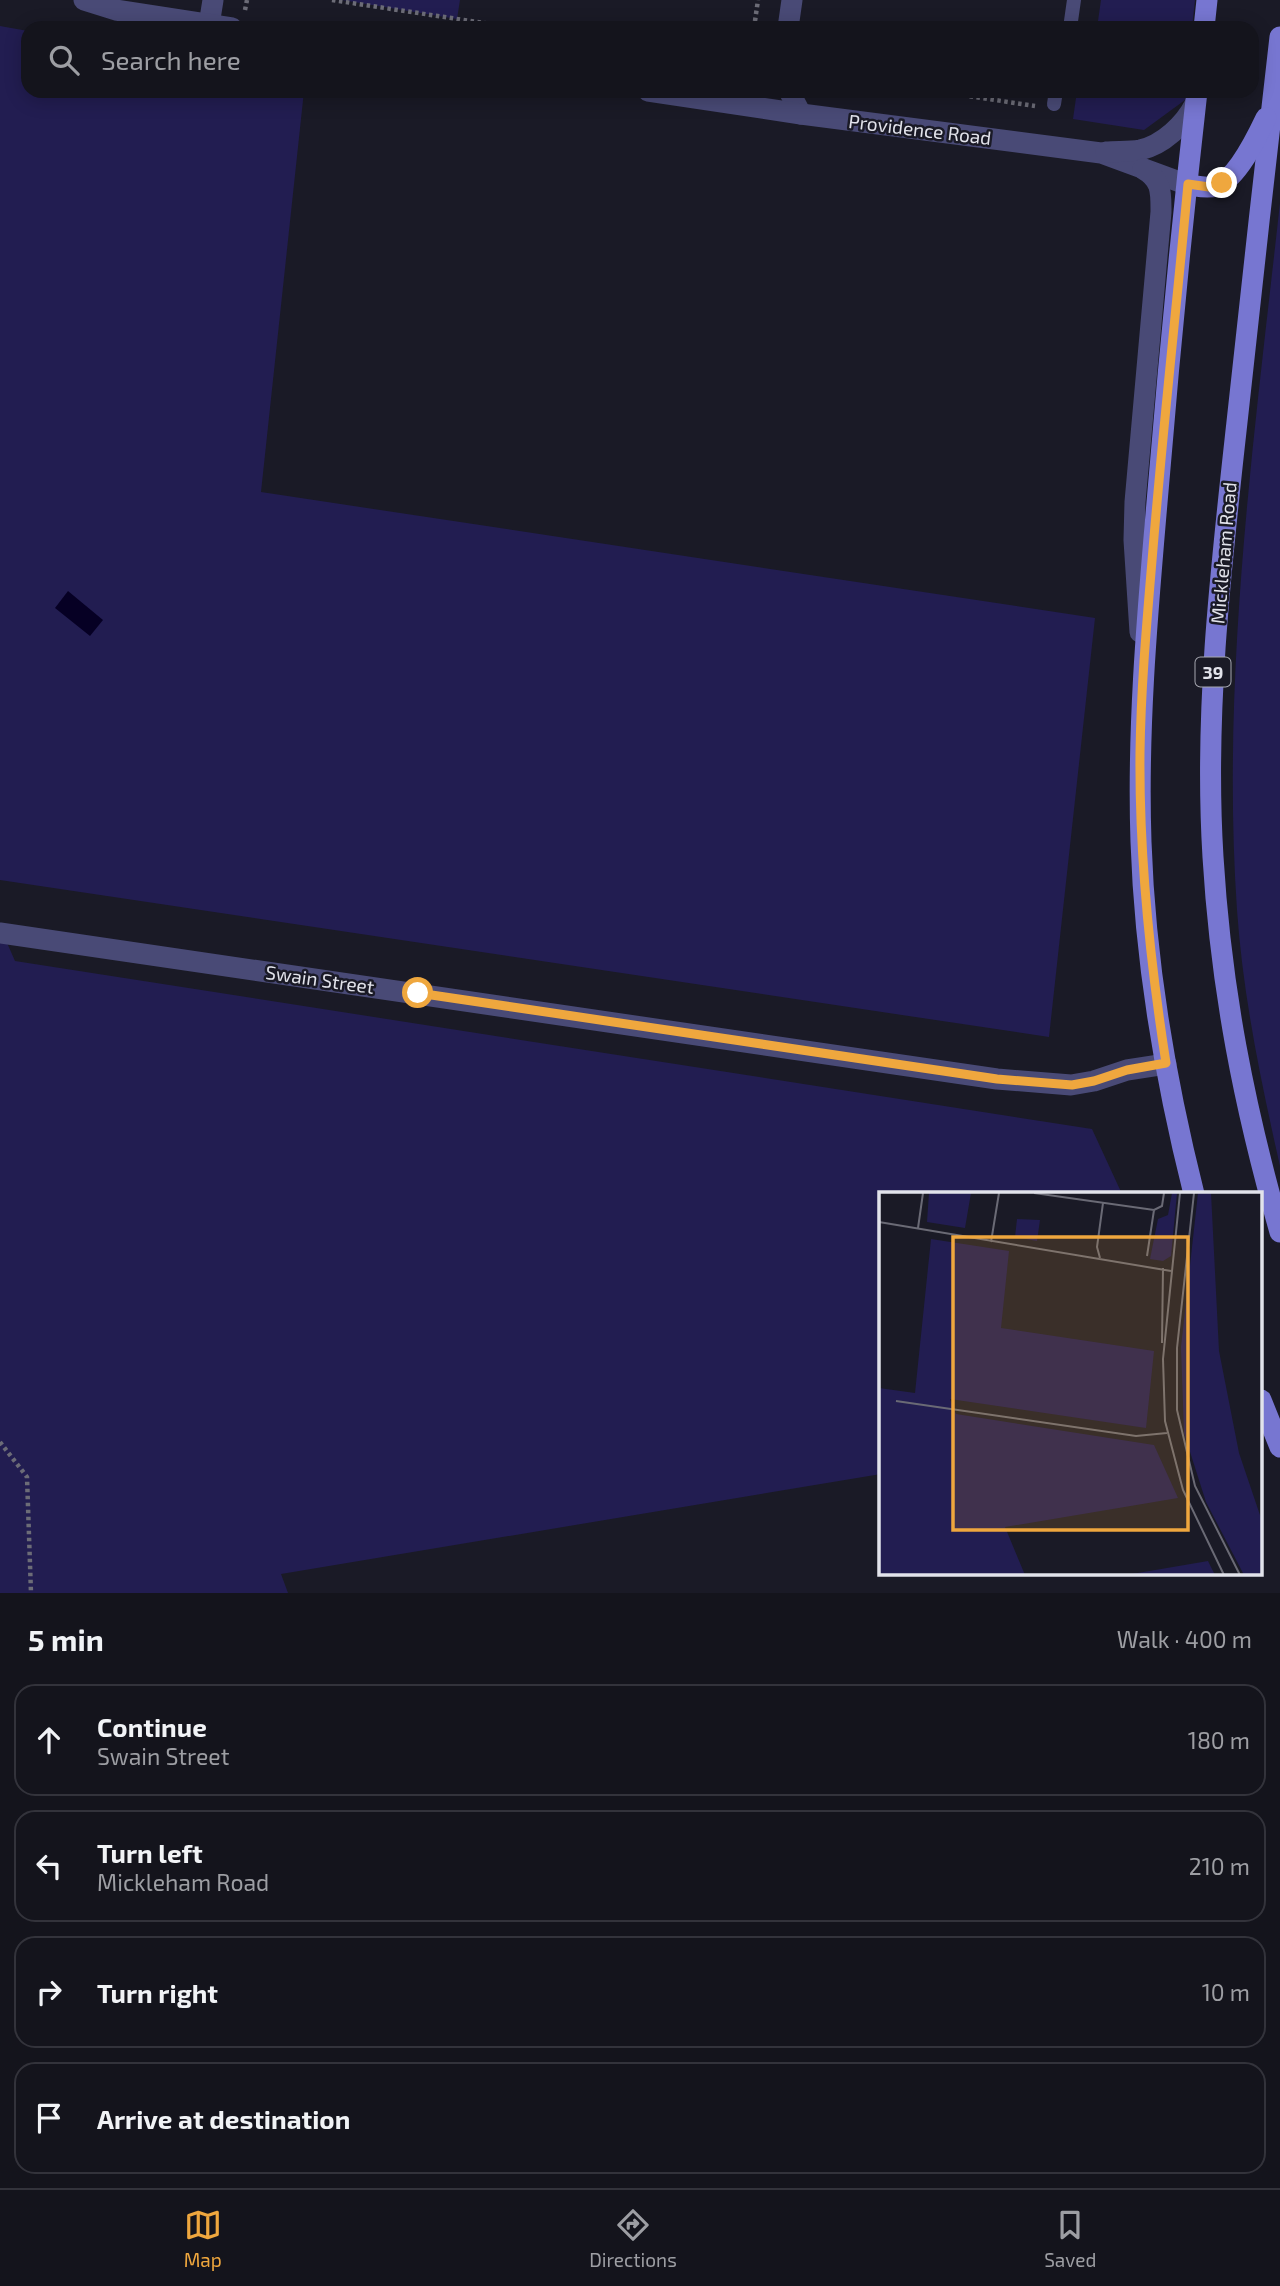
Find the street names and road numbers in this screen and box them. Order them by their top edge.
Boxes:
street label: Providence Road [847,109,993,149]
street label: Mickleham Road [1205,481,1241,625]
road number: 39 [1196,658,1230,686]
street label: Swain Street [264,960,376,998]

